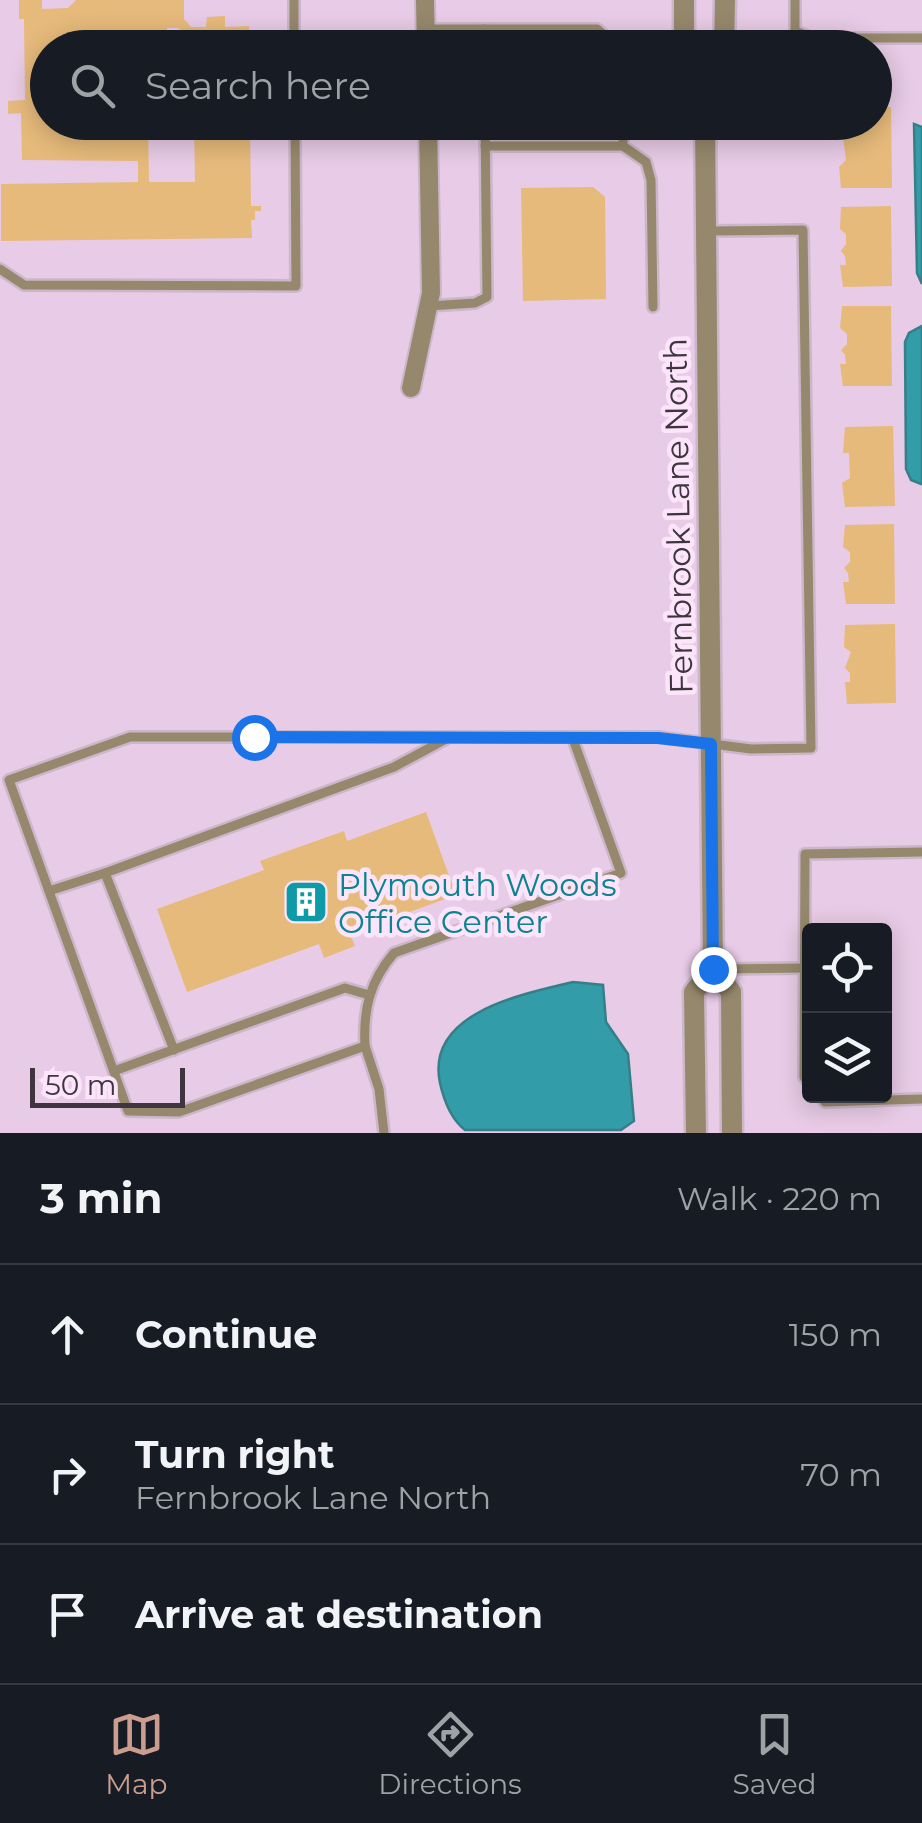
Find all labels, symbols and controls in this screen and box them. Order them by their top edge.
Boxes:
search box [30,30,892,140]
icon: search [65,58,120,113]
text: Search here [145,62,371,109]
street label: Fernbrook Lane North [655,338,701,694]
route start [232,715,278,761]
place label: Plymouth Woods Office Center [338,865,617,941]
building icon: Plymouth Woods Office Center [283,879,329,925]
map controls [802,923,892,1103]
button: locate [802,923,892,1013]
route end [691,947,737,993]
button: layers [802,1013,892,1103]
scale bar [30,1063,185,1108]
text: 50 m [45,1068,116,1102]
text: 3 min [40,1172,162,1224]
text: Walk · 220 m [677,1179,882,1218]
icon: ahead [40,1307,95,1362]
text: Continue [135,1311,317,1358]
text: 150 m [789,1315,882,1354]
text: Turn right [135,1431,334,1478]
icon: right [40,1447,95,1502]
text: 70 m [800,1455,882,1494]
text: Fernbrook Lane North [135,1478,491,1517]
icon: arrive [40,1587,95,1642]
text: Arrive at destination [135,1591,543,1638]
tab: Map [105,1707,168,1801]
tab: Directions [378,1707,522,1801]
tab: Saved [732,1707,817,1801]

